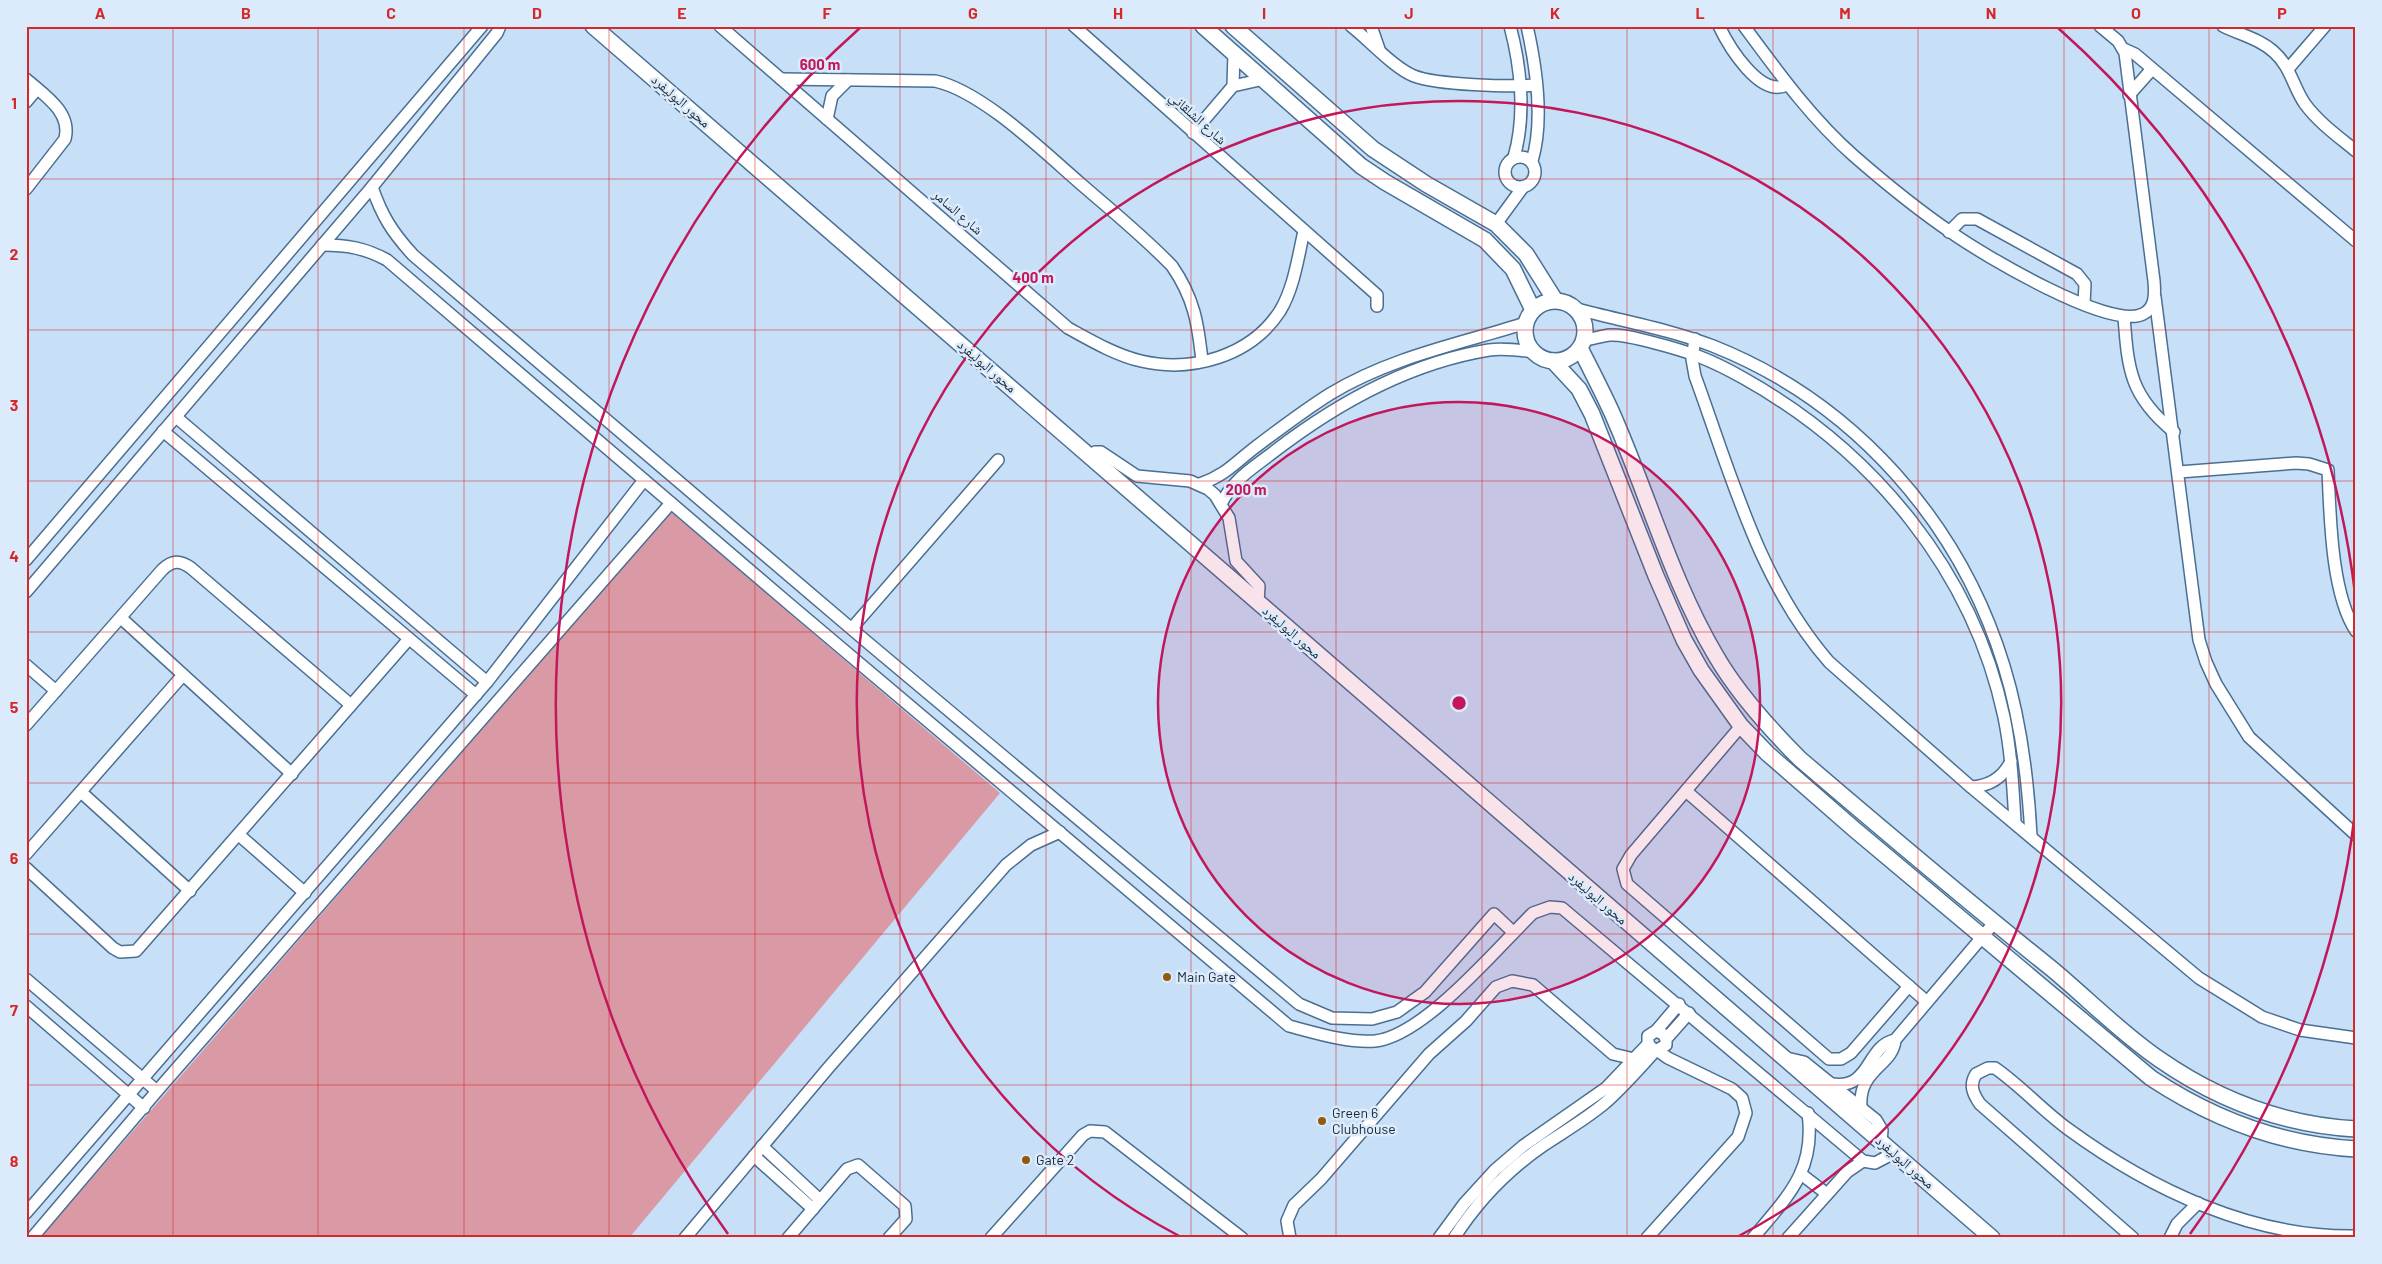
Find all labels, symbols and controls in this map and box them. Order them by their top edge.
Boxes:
text: A [95,3,106,22]
text: B [241,3,251,22]
text: C [386,3,396,22]
text: D [532,3,542,22]
text: E [677,3,687,22]
text: F [823,3,832,22]
text: G [968,3,978,22]
text: H [1113,3,1123,22]
text: I [1262,3,1266,22]
text: J [1404,3,1414,22]
text: K [1550,3,1560,22]
text: L [1695,3,1705,22]
text: M [1839,3,1851,22]
text: N [1986,3,1996,22]
text: O [2131,3,2141,22]
text: P [2277,3,2287,22]
text: 600 m [800,55,840,73]
street label: محور البوليفرد [648,70,714,132]
street label: شارع الشلقاني [1164,88,1230,150]
text: 1 [11,93,17,112]
street label: شارع السامر [928,185,987,239]
text: 2 [10,244,19,263]
text: 400 m [1012,268,1054,286]
street label: محور البوليفرد [954,335,1020,397]
text: 3 [10,395,18,414]
text: 200 m [1225,480,1267,498]
text: 4 [9,546,19,565]
street label: محور البوليفرد [1259,601,1325,663]
centre of rings [1450,694,1468,712]
text: 5 [10,697,19,716]
text: 6 [10,848,19,867]
street label: محور البوليفرد [1565,867,1631,929]
place label: Main Gate [1177,968,1236,985]
marker: Main Gate [1161,971,1173,983]
text: 7 [10,1000,18,1019]
place label: Green 6 Clubhouse [1332,1104,1396,1137]
marker: Green 6 Clubhouse [1316,1115,1328,1127]
street label: محور البوليفرد [1872,1131,1938,1193]
text: 8 [10,1151,19,1170]
place label: Gate 2 [1036,1151,1074,1168]
marker: Gate 2 [1020,1154,1032,1166]

